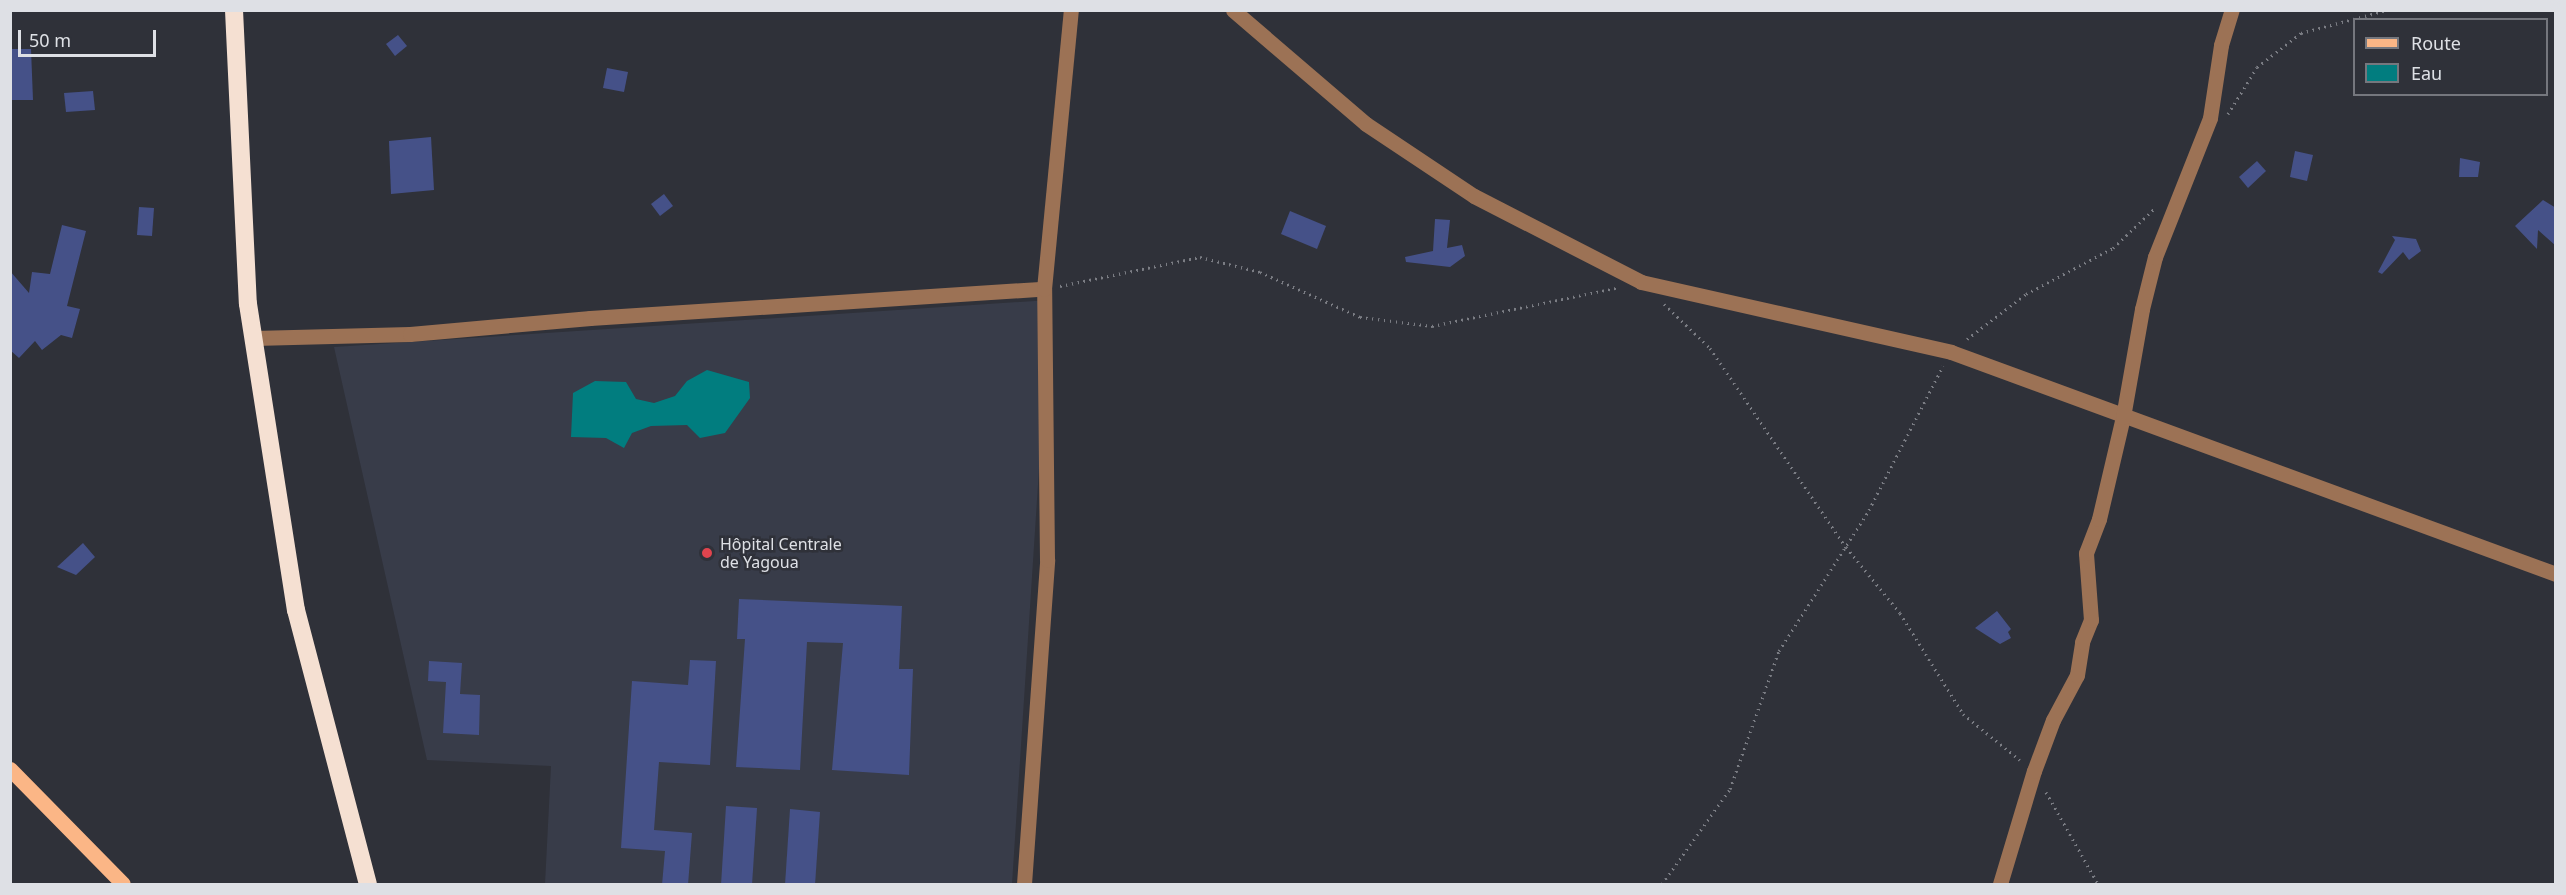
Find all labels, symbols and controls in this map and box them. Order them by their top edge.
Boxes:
scale bar [21,18,159,56]
legend [2353,18,2548,96]
text: 50 m [29,28,71,52]
text: Route [2411,31,2461,55]
text: Eau [2411,61,2442,85]
place label: Hôpital Centrale de Yagoua [720,534,842,572]
marker: Hôpital Centrale de Yagoua [698,544,716,562]

